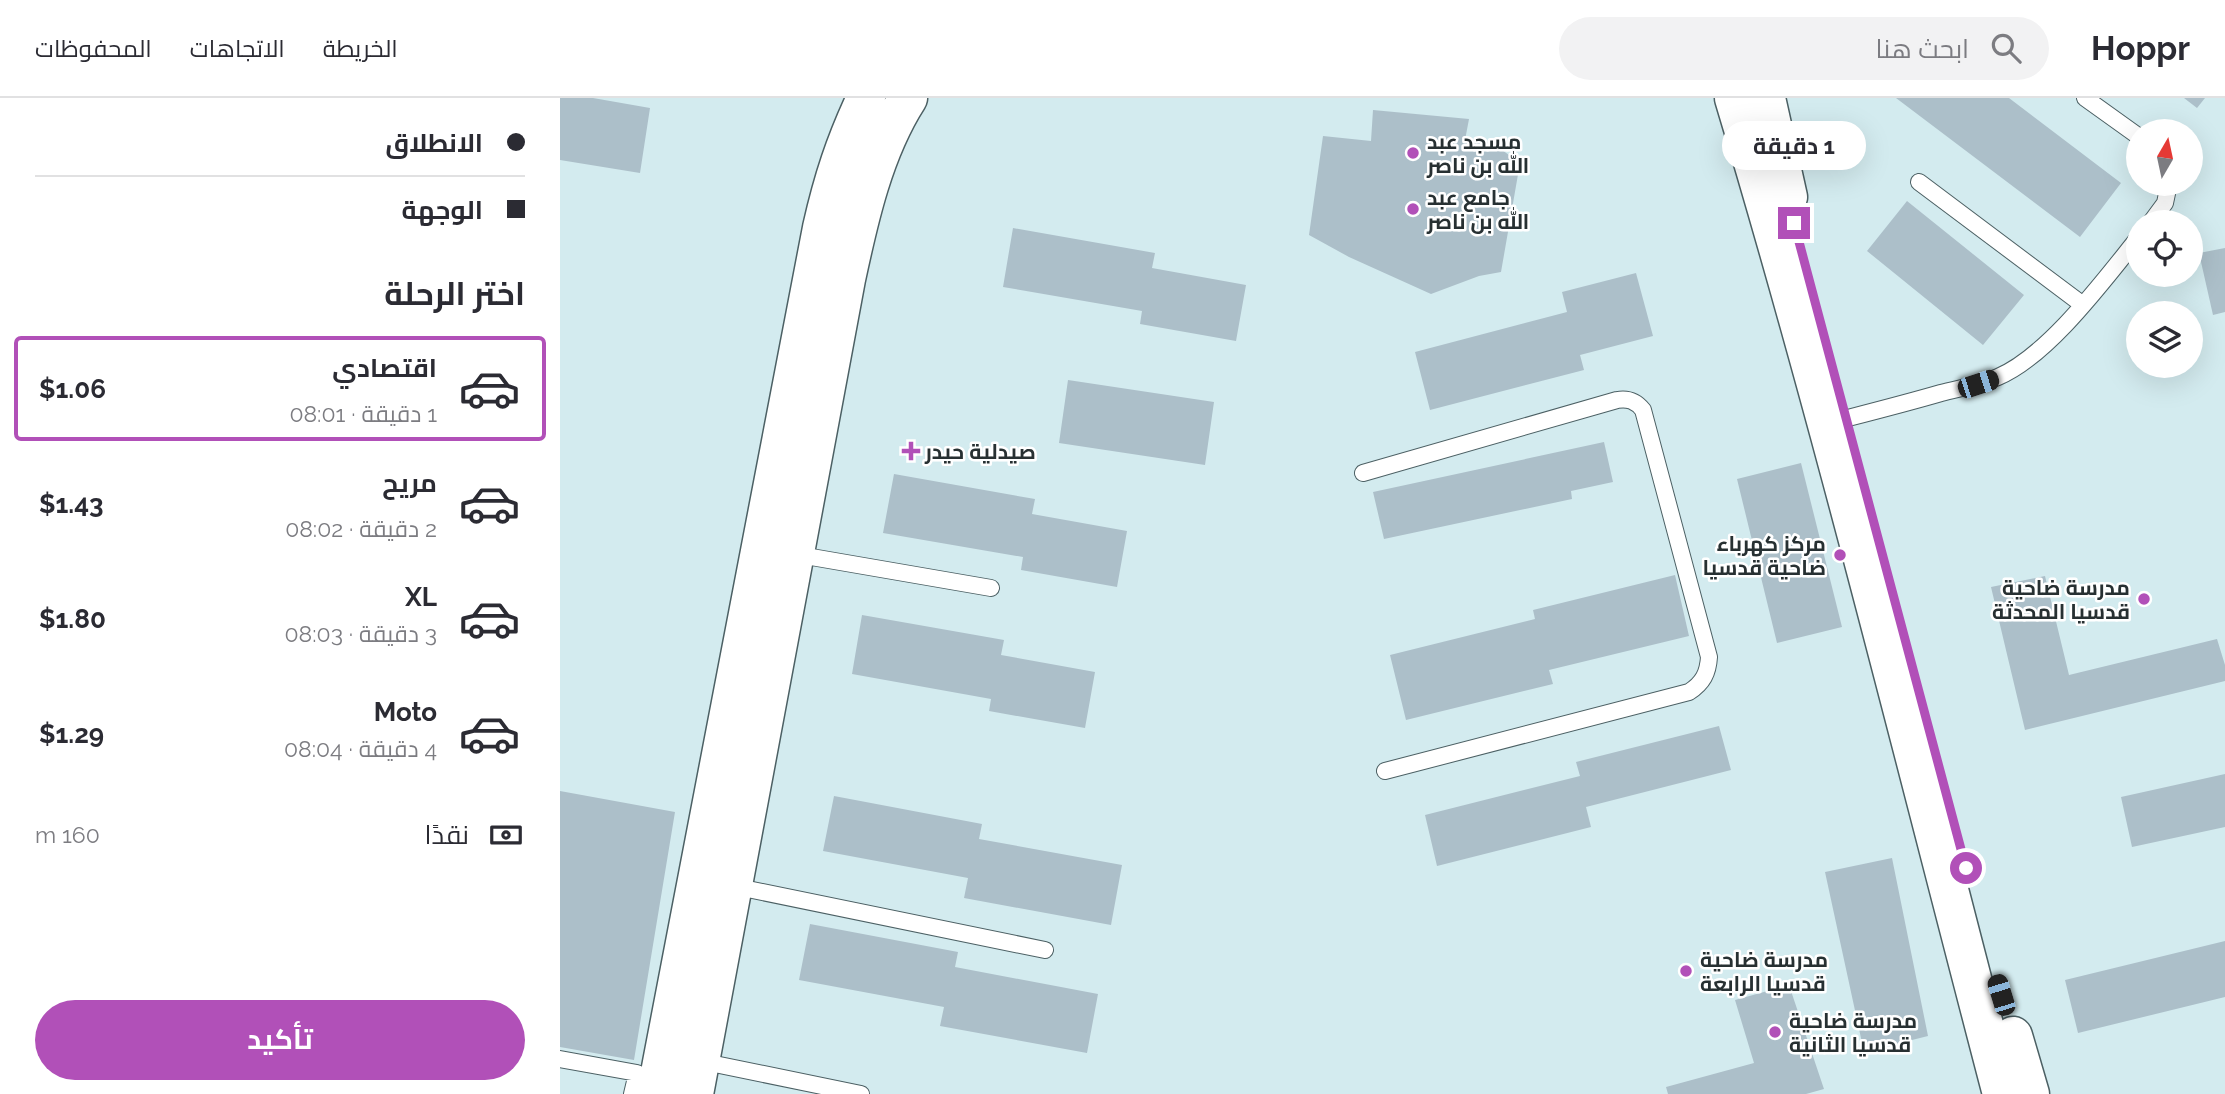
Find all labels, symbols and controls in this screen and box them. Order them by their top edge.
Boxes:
search box [1559,17,2049,80]
icon: search [1987,29,2025,67]
text: Hoppr [2091,29,2190,68]
text: المحفوظات [35,34,152,63]
text: الاتجاهات [190,34,285,63]
text: الخريطة [323,34,398,63]
text: ابحث هنا [1876,34,1969,64]
north arrow [2126,119,2203,196]
map controls [2126,119,2203,378]
callout: 1 دقيقة [1722,122,1866,170]
text: الانطلاق [385,128,483,158]
place label: مسجد عبد الله بن ناصر [1426,129,1530,178]
text: 1 دقيقة [1753,132,1835,159]
marker: مسجد عبد الله بن ناصر [1405,145,1421,161]
place label: جامع عبد الله بن ناصر [1426,185,1530,234]
text: الوجهة [402,195,483,225]
marker: جامع عبد الله بن ناصر [1405,201,1421,217]
route end [1778,207,1810,239]
button: locate [2126,210,2203,287]
text: اختر الرحلة [384,275,525,312]
button: layers [2126,301,2203,378]
text: اقتصادي [332,353,437,383]
icon: car [458,357,521,420]
car [1955,368,2002,400]
text: $1.06 [39,374,106,404]
text: 1 دقيقة · 08:01 [289,400,437,427]
place label: صيدلية حيدر [924,439,1036,464]
marker: صيدلية حيدر [903,443,919,459]
text: مريح [382,468,437,498]
icon: car [458,472,521,535]
text: $1.43 [39,489,104,519]
text: 2 دقيقة · 08:02 [285,515,437,542]
place label: مركز كهرباء ضاحية قدسيا [1702,531,1826,580]
marker: مركز كهرباء ضاحية قدسيا [1832,547,1848,563]
place label: مدرسة ضاحية قدسيا المحدثة [1992,575,2130,624]
text: XL [405,582,437,612]
icon: car [458,587,521,650]
marker: مدرسة ضاحية قدسيا المحدثة [2136,591,2152,607]
text: $1.80 [39,604,106,634]
text: 3 دقيقة · 08:03 [285,620,437,647]
text: Moto [374,697,437,727]
icon: car [458,702,521,765]
text: $1.29 [39,719,104,749]
text: 4 دقيقة · 08:04 [284,735,437,762]
icon: cash [487,816,525,854]
text: نقدًا [425,820,469,850]
text: 160 m [35,821,100,848]
route start [1950,852,1982,884]
place label: مدرسة ضاحية قدسيا الرابعة [1700,947,1828,996]
marker: مدرسة ضاحية قدسيا الرابعة [1678,963,1694,979]
car [1985,972,2018,1018]
button: تأكيد [35,1000,525,1080]
place label: مدرسة ضاحية قدسيا الثانية [1789,1008,1917,1057]
marker: مدرسة ضاحية قدسيا الثانية [1767,1024,1783,1040]

